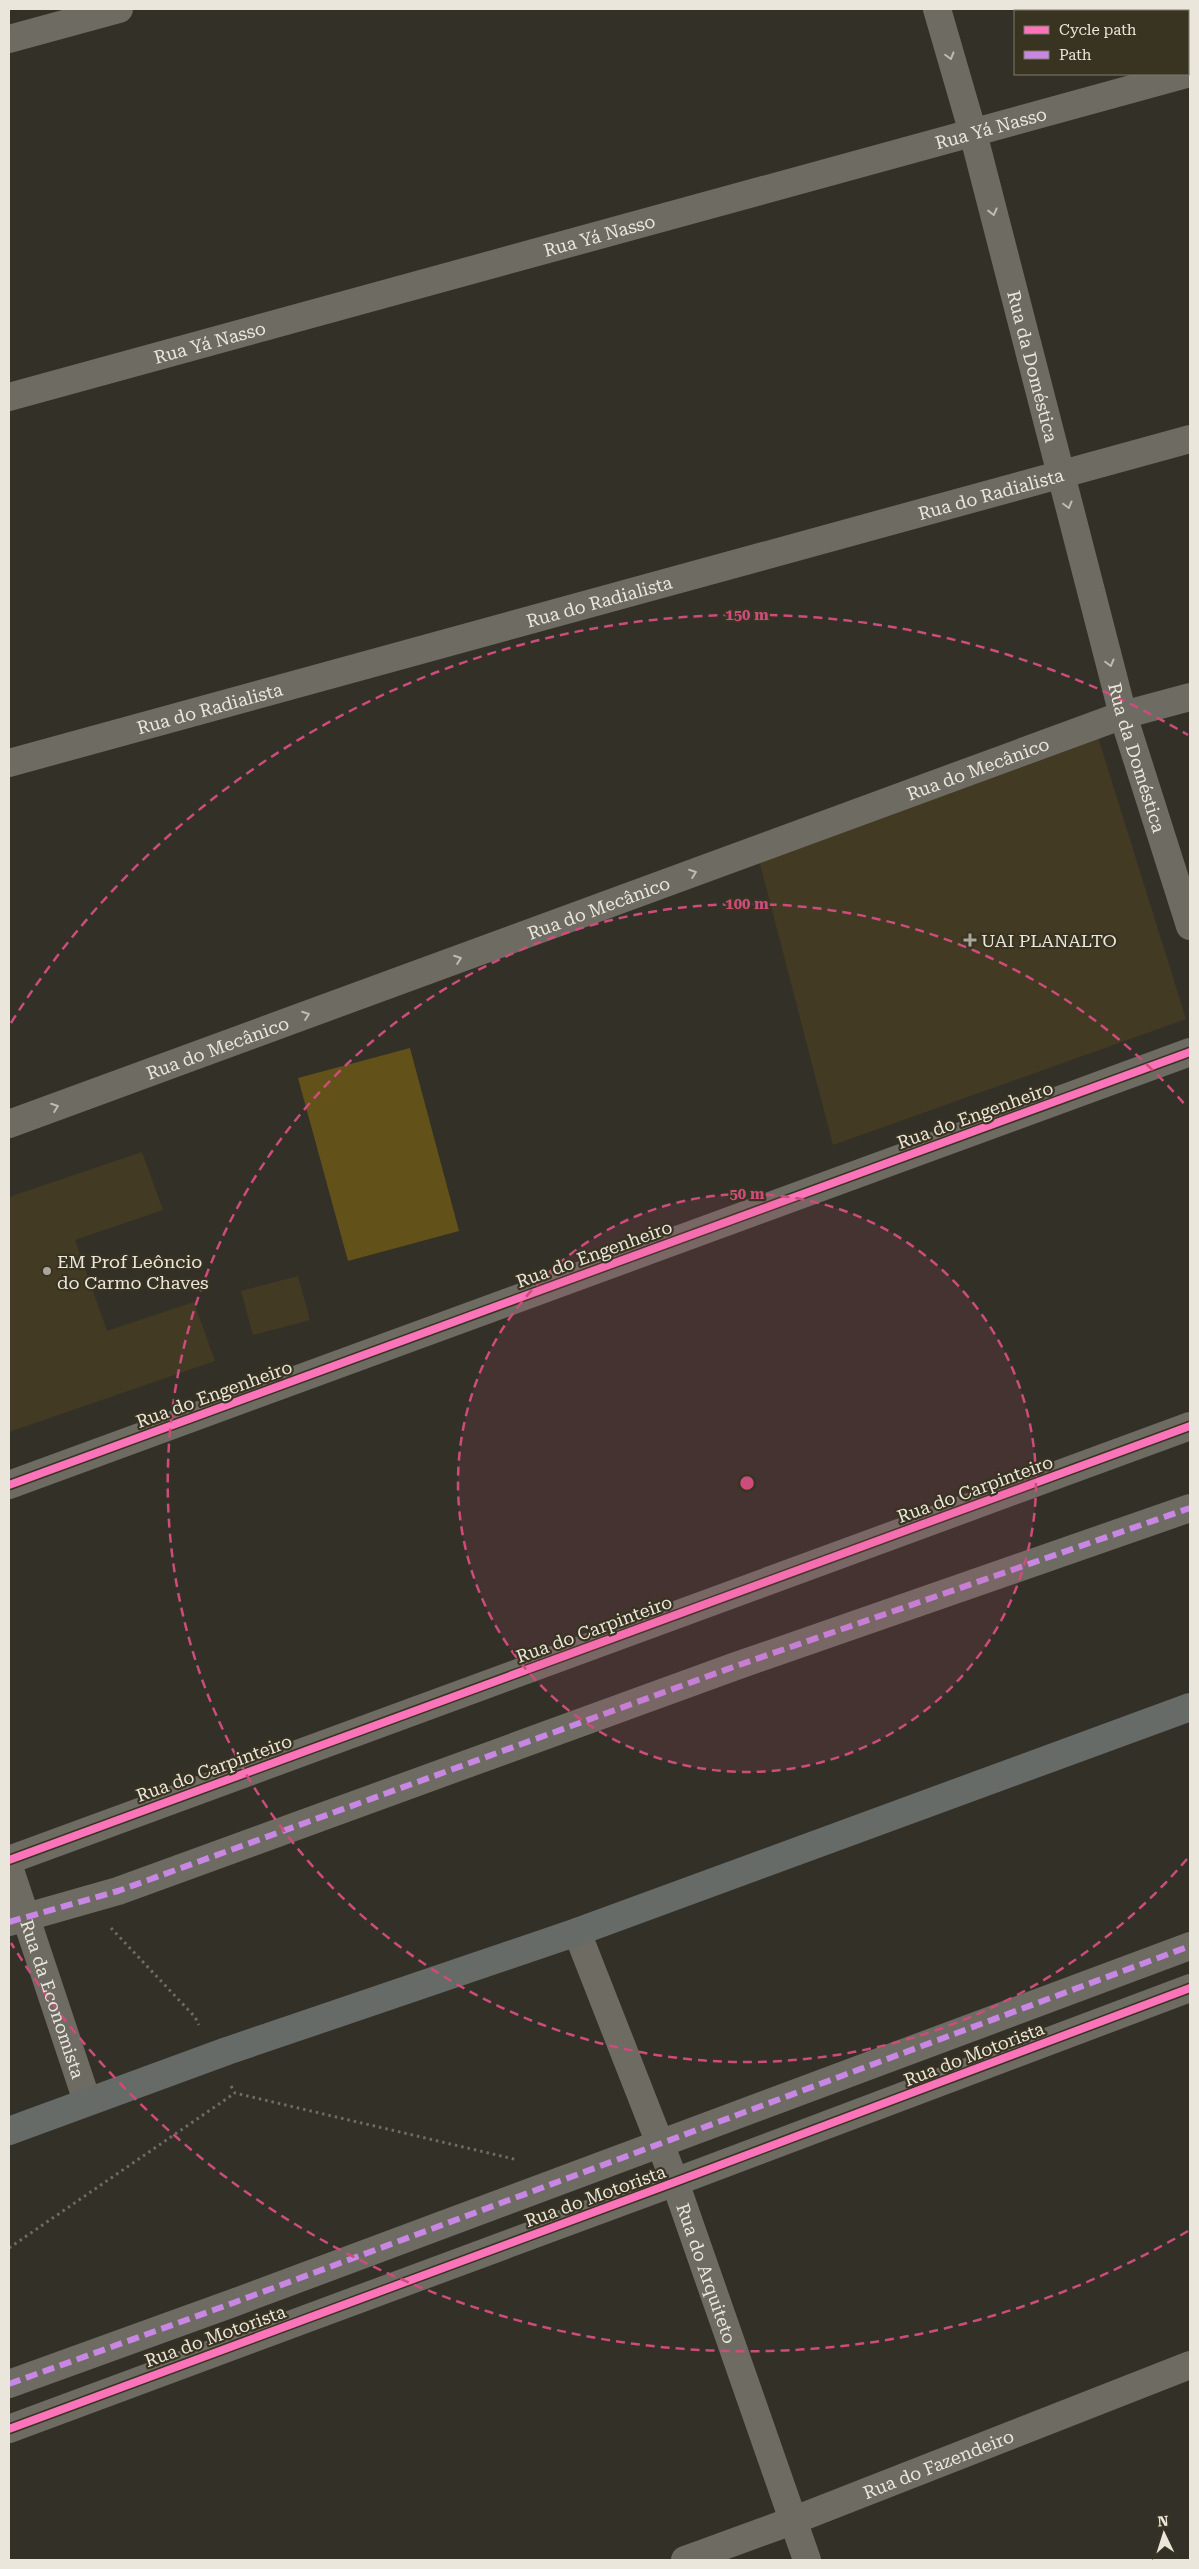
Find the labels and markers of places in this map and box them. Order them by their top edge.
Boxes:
place label: UAI PLANALTO [981,930,1117,951]
marker: UAI PLANALTO [963,933,977,947]
place label: EM Prof Leôncio do Carmo Chaves [57,1251,209,1293]
marker: EM Prof Leôncio do Carmo Chaves [41,1265,53,1277]
centre of rings [738,1474,756,1492]

